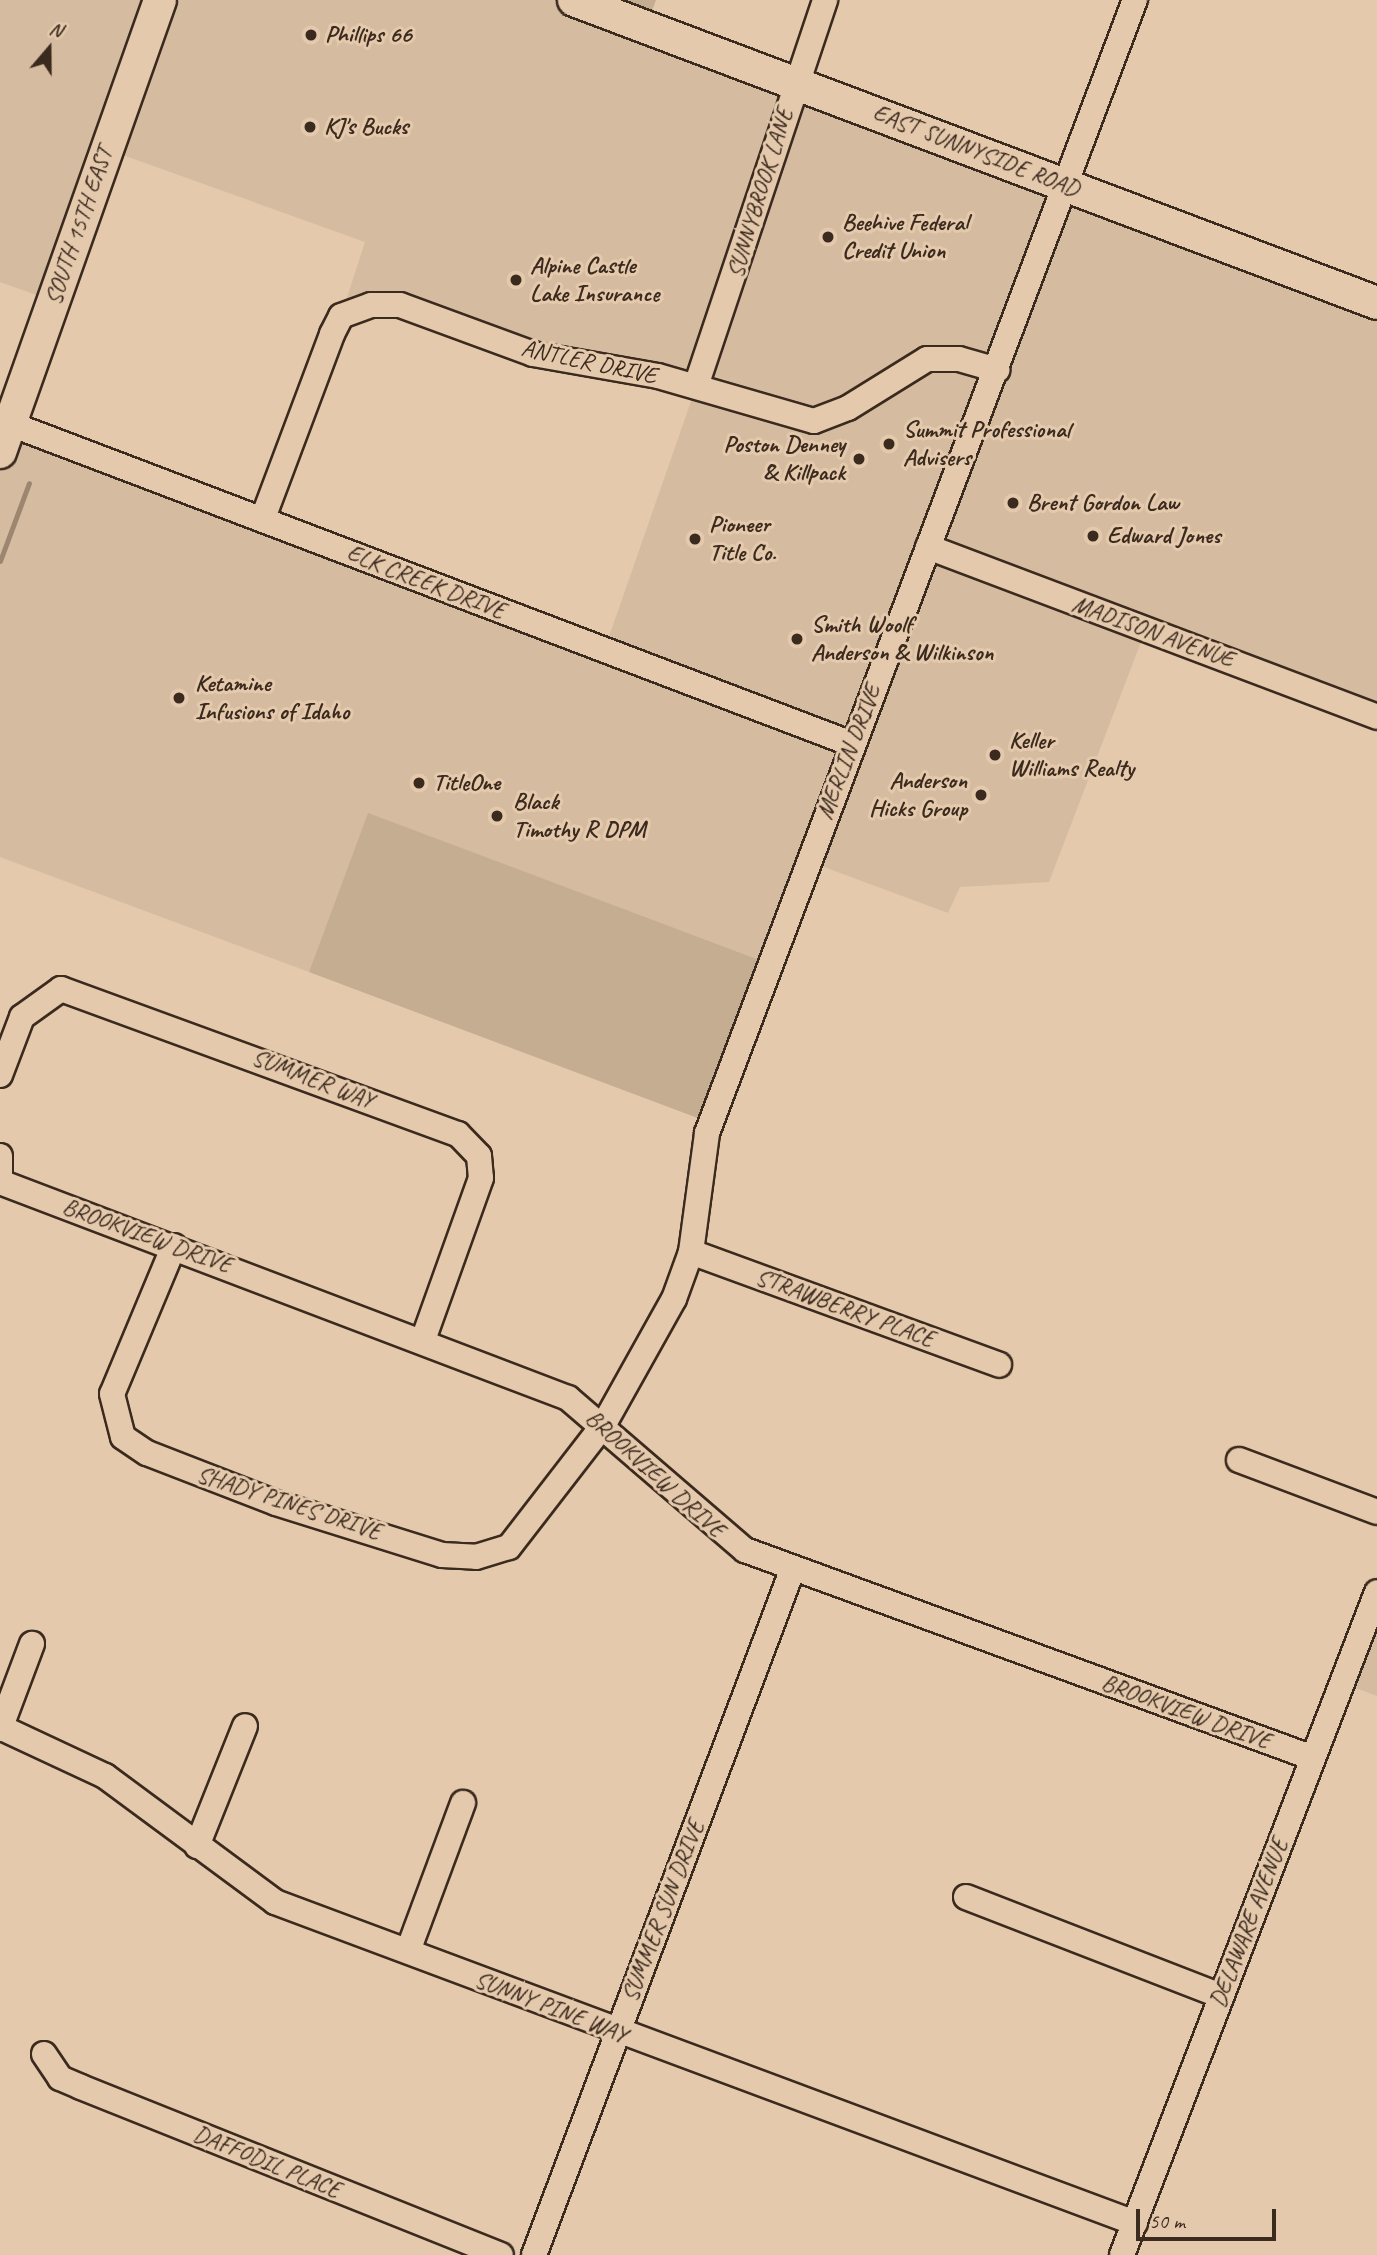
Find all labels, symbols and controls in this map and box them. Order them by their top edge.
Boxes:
north arrow [14,14,84,84]
text: N [47,16,66,43]
place label: Phillips 66 [325,21,412,49]
marker: Phillips 66 [303,27,319,43]
street label: EAST SUNNYSIDE ROAD [869,98,1083,204]
street label: SUNNYBROOK LANE [721,105,799,281]
place label: KJ's Bucks [324,113,408,141]
marker: KJ's Bucks [302,119,318,135]
street label: SOUTH 15TH EAST [38,143,120,309]
place label: Beehive Federal Credit Union [842,209,968,265]
marker: Beehive Federal Credit Union [820,229,836,245]
place label: Alpine Castle Lake Insurance [530,252,658,308]
marker: Alpine Castle Lake Insurance [508,272,524,288]
street label: ANTLER DRIVE [518,334,660,390]
place label: Summit Professional Advisers [903,416,1069,472]
place label: Poston Denney & Killpack [723,431,845,487]
marker: Summit Professional Advisers [881,436,897,452]
marker: Poston Denney & Killpack [851,451,867,467]
place label: Brent Gordon Law [1027,489,1178,517]
marker: Brent Gordon Law [1005,495,1021,511]
place label: Pioneer Title Co. [709,511,776,567]
place label: Edward Jones [1107,522,1220,550]
marker: Edward Jones [1085,528,1101,544]
marker: Pioneer Title Co. [687,531,703,547]
street label: ELK CREEK DRIVE [343,539,509,625]
street label: MADISON AVENUE [1068,589,1238,675]
place label: Smith Woolf Anderson & Wilkinson [811,611,993,667]
marker: Smith Woolf Anderson & Wilkinson [789,631,805,647]
place label: Ketamine Infusions of Idaho [195,670,350,726]
street label: MERLIN DRIVE [810,681,888,823]
marker: Ketamine Infusions of Idaho [169,688,189,708]
place label: Keller Williams Realty [1009,727,1134,783]
marker: Keller Williams Realty [987,747,1003,763]
place label: Anderson Hicks Group [869,767,967,823]
place label: TitleOne [433,769,500,797]
marker: TitleOne [411,775,427,791]
marker: Anderson Hicks Group [973,787,989,803]
place label: Black Timothy R DPM [513,788,645,844]
marker: Black Timothy R DPM [487,806,507,826]
street label: SUMMER WAY [248,1042,378,1116]
street label: BROOKVIEW DRIVE [59,1192,235,1280]
street label: STRAWBERRY PLACE [752,1262,938,1354]
street label: BROOKVIEW DRIVE [580,1404,730,1544]
street label: SHADY PINES DRIVE [193,1460,385,1546]
street label: BROOKVIEW DRIVE [1098,1668,1274,1756]
street label: SUMMER SUN DRIVE [615,1816,711,2006]
street label: DELAWARE AVENUE [1204,1834,1294,2012]
street label: SUNNY PINE WAY [471,1965,631,2049]
street label: DAFFODIL PLACE [189,2119,345,2205]
scale bar [1139,2196,1279,2240]
text: 50 m [1149,2208,1185,2234]

